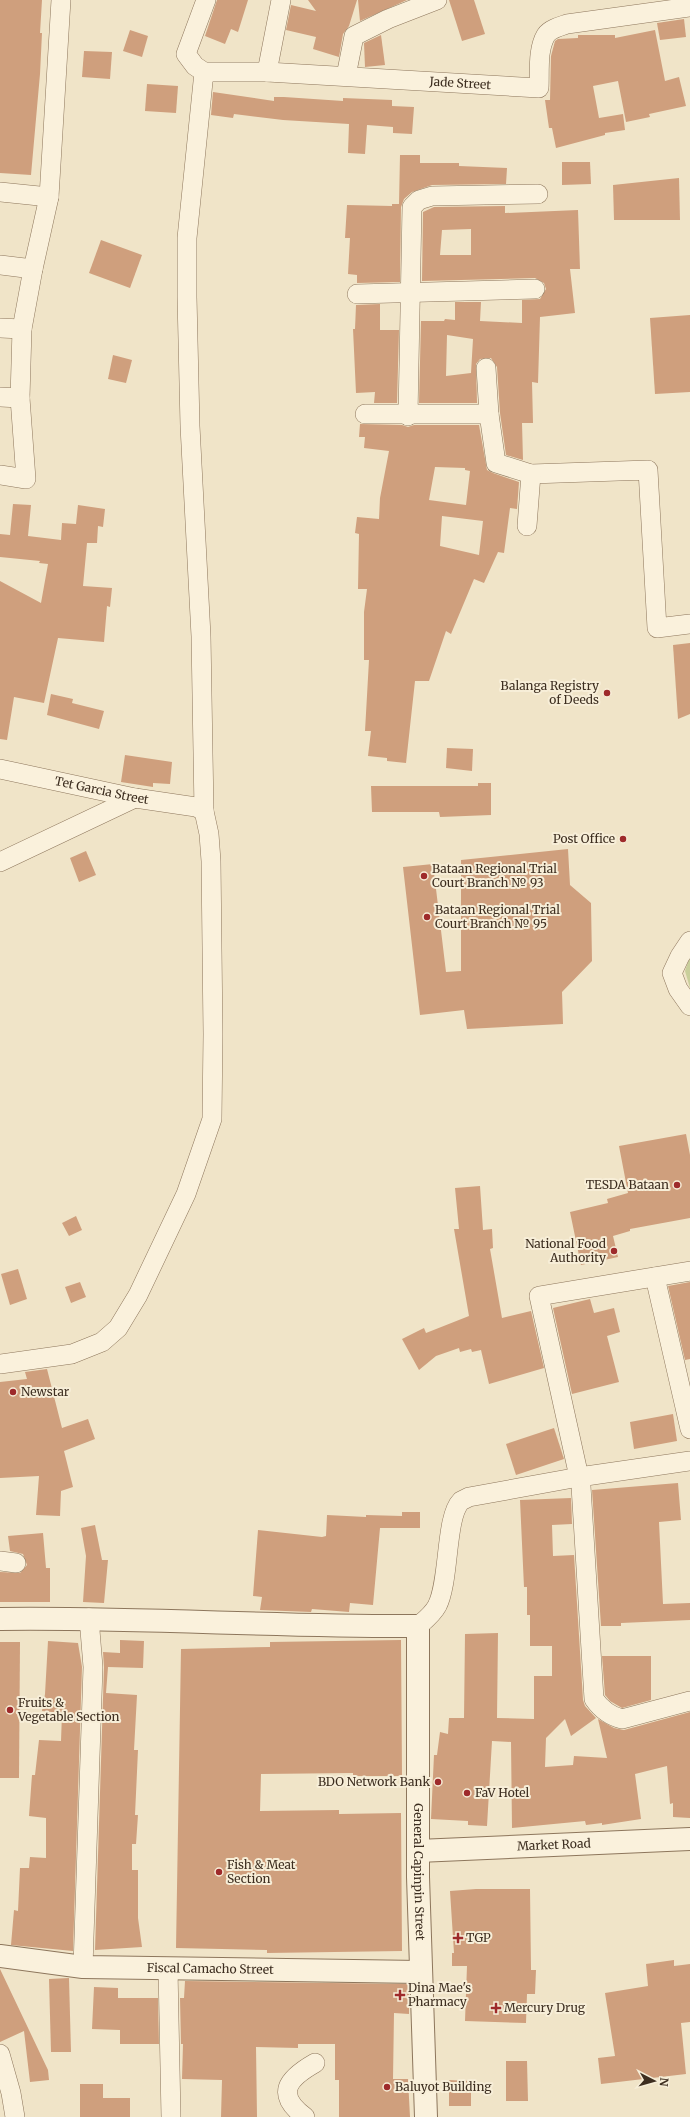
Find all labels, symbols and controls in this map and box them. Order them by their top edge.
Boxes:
street label: Jade Street [428,74,492,92]
place label: Balanga Registry of Deeds [501,678,599,707]
marker: Balanga Registry of Deeds [602,688,612,698]
street label: Tet Garcia Street [53,773,150,807]
place label: Post Office [553,831,615,846]
marker: Post Office [618,834,628,844]
place label: Bataan Regional Trial Court Branch № 93 [432,861,557,890]
marker: Bataan Regional Trial Court Branch № 93 [419,871,429,881]
place label: Bataan Regional Trial Court Branch № 95 [435,902,560,931]
marker: Bataan Regional Trial Court Branch № 95 [422,912,432,922]
place label: TESDA Bataan [586,1177,669,1192]
marker: TESDA Bataan [672,1180,682,1190]
place label: National Food Authority [525,1236,606,1265]
marker: National Food Authority [609,1246,619,1256]
place label: Newstar [21,1384,70,1399]
marker: Newstar [8,1387,18,1397]
place label: Fruits & Vegetable Section [17,1695,119,1724]
marker: Fruits & Vegetable Section [5,1705,15,1715]
place label: BDO Network Bank [318,1774,430,1789]
marker: BDO Network Bank [433,1777,443,1787]
place label: FaV Hotel [475,1785,529,1800]
marker: FaV Hotel [462,1788,472,1798]
street label: General Capinpin Street [411,1803,428,1941]
street label: Market Road [517,1835,591,1854]
place label: Fish & Meat Section [227,1857,296,1886]
marker: Fish & Meat Section [214,1867,224,1877]
place label: TGP [466,1930,491,1945]
marker: TGP [453,1933,463,1943]
street label: Fiscal Camacho Street [147,1960,274,1977]
place label: Dina Mae's Pharmacy [408,1980,471,2009]
marker: Dina Mae's Pharmacy [395,1990,405,2000]
place label: Mercury Drug [504,2000,586,2015]
marker: Mercury Drug [491,2003,501,2013]
north arrow [634,2061,674,2101]
text: N [656,2077,671,2087]
place label: Baluyot Building [395,2079,492,2094]
marker: Baluyot Building [382,2082,392,2092]

